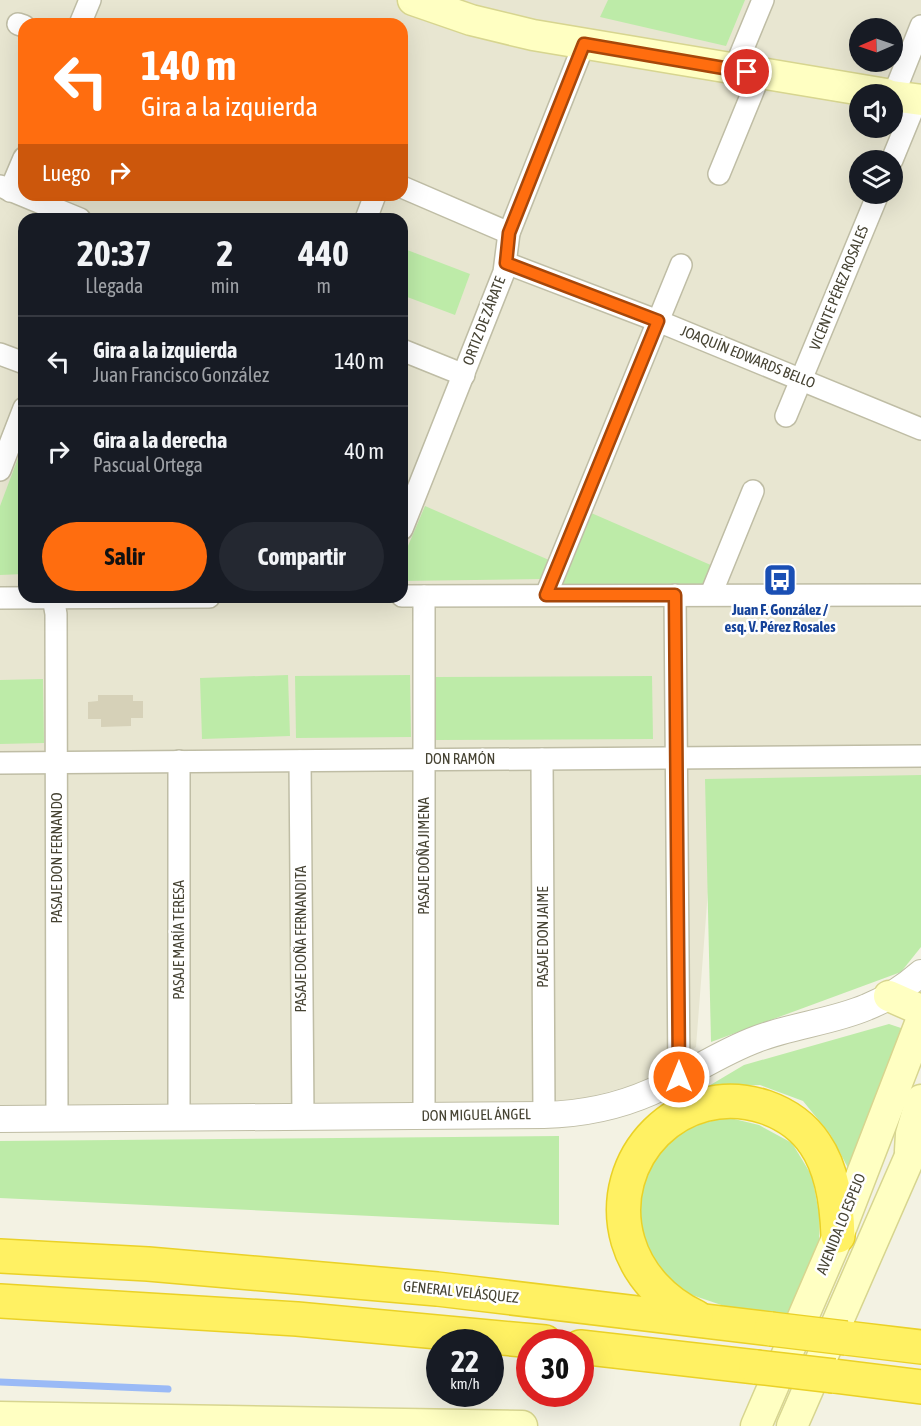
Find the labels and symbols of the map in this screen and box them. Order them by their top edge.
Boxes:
north arrow [849,18,903,72]
pin [721,46,772,97]
street label: VICENTE PÉREZ ROSALES [806,223,871,353]
street label: ORTIZ DE ZÁRATE [459,273,508,368]
street label: JOAQUÍN EDWARDS BELLO [678,322,818,391]
bus stop icon: Juan F. González / esq. V. Pérez Rosales [762,562,798,598]
place label: Juan F. González / esq. V. Pérez Rosales [725,601,836,635]
street label: DON RAMÓN [425,750,495,767]
street label: PASAJE DON FERNANDO [48,792,65,924]
street label: PASAJE DOÑA JIMENA [415,797,432,915]
street label: PASAJE DOÑA FERNANDITA [292,865,309,1012]
street label: PASAJE MARÍA TERESA [170,880,187,1000]
street label: PASAJE DON JAIME [534,886,551,988]
position arrow [647,1045,711,1109]
street label: DON MIGUEL ÁNGEL [421,1105,531,1124]
street label: AVENIDA LO ESPEJO [813,1171,869,1277]
street label: GENERAL VELÁSQUEZ [402,1277,520,1306]
speed limit sign: 30 [516,1329,594,1407]

